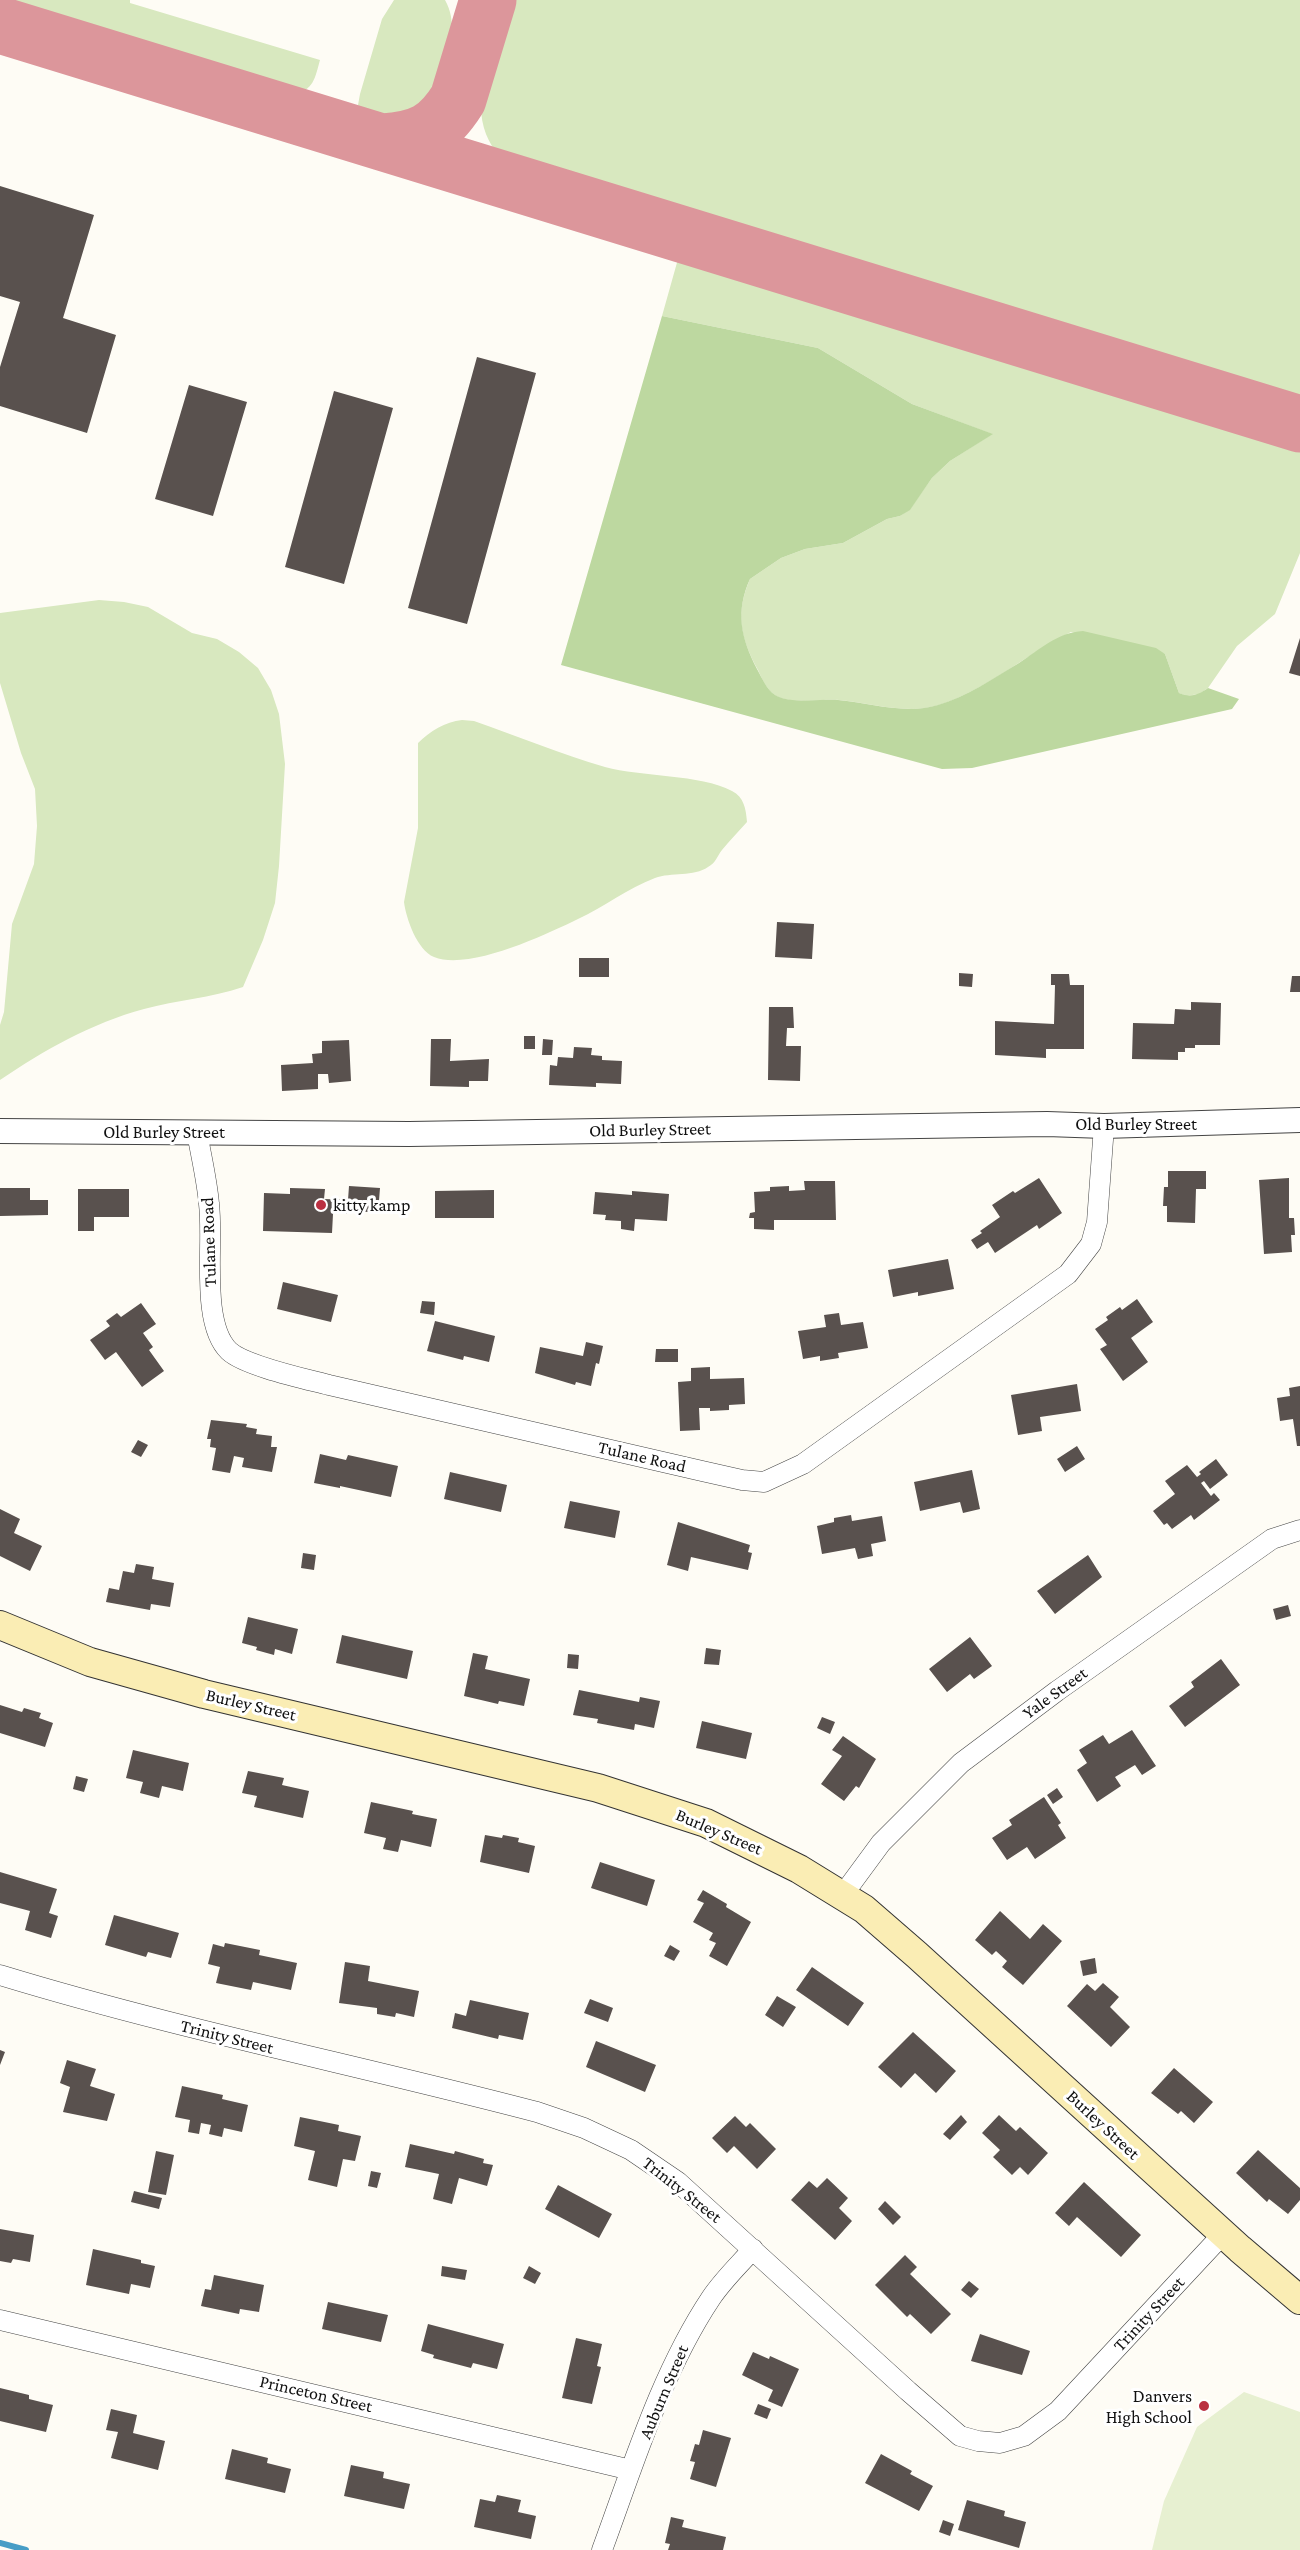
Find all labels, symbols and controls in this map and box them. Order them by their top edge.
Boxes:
street label: Old Burley Street [1075,1113,1197,1135]
street label: Old Burley Street [589,1118,711,1142]
street label: Old Burley Street [103,1121,225,1143]
place label: kitty kamp [333,1194,411,1216]
street label: Tulane Road [197,1197,221,1287]
marker: kitty kamp [314,1198,328,1212]
street label: Tulane Road [596,1436,688,1478]
street label: Yale Street [1018,1662,1092,1724]
street label: Burley Street [204,1684,298,1726]
street label: Burley Street [672,1804,766,1860]
street label: Trinity Street [178,2015,276,2059]
street label: Burley Street [1062,2086,1144,2164]
street label: Trinity Street [638,2152,726,2228]
street label: Trinity Street [1109,2272,1189,2356]
street label: Auburn Street [635,2342,693,2442]
street label: Princeton Street [258,2371,374,2417]
place label: Danvers High School [1106,2385,1192,2428]
marker: Danvers High School [1197,2399,1211,2413]

